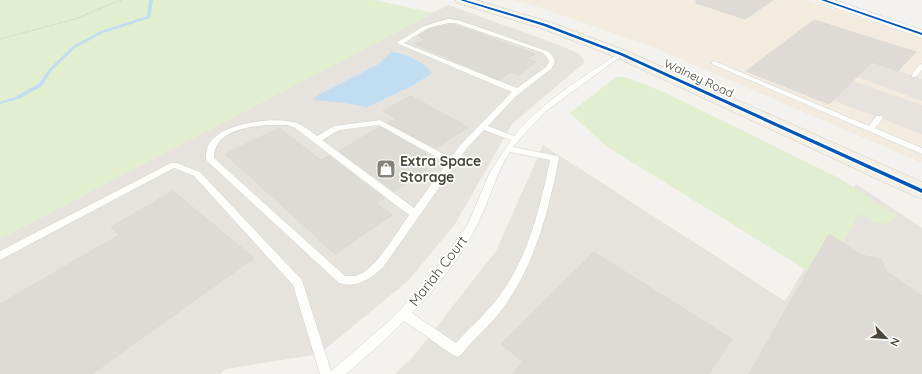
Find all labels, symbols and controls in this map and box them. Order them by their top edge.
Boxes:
street label: Walney Road [662,55,736,101]
place label: Extra Space Storage [400,152,481,186]
shop icon: Extra Space Storage [375,158,397,180]
street label: Mariah Court [405,232,471,310]
north arrow [866,318,906,358]
text: N [887,336,903,349]

